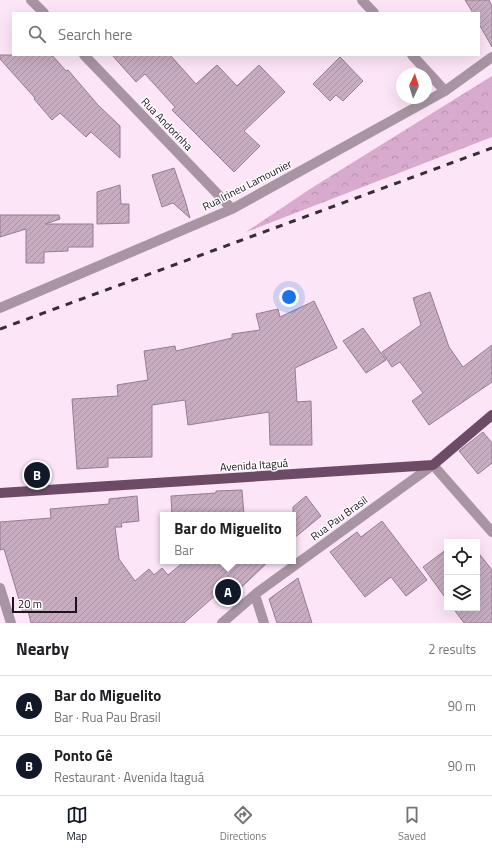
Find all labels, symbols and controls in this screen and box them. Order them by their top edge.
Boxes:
search box [12,12,480,56]
icon: search [26,23,48,45]
text: Search here [58,23,132,46]
north arrow [396,68,432,104]
street label: Rua Andorinha [138,94,197,154]
street label: Rua Irineu Lamounier [199,155,295,214]
your location [279,287,299,307]
street label: Avenida Itaguá [219,455,289,475]
pin: B [24,460,50,490]
street label: Rua Pau Brasil [307,492,371,544]
popup [160,512,296,564]
text: Bar do Miguelito [174,517,282,540]
map controls [444,539,480,611]
button: locate [444,539,480,575]
text: Bar [174,540,193,560]
button: layers [444,575,480,611]
pin: A [215,577,241,607]
scale bar [12,595,77,614]
text: 20 m [18,596,42,612]
text: Nearby [16,636,69,662]
text: 2 results [428,639,476,659]
text: Bar do Miguelito [54,684,161,707]
text: A [25,696,33,716]
text: 90 m [448,696,476,716]
text: Bar · Rua Pau Brasil [54,707,161,727]
text: Ponto Gê [54,744,113,767]
text: B [25,756,33,776]
text: 90 m [448,756,476,776]
text: Restaurant · Avenida Itaguá [54,767,204,787]
tab: Map [66,804,88,844]
tab: Directions [220,804,266,844]
tab: Saved [398,804,426,844]

